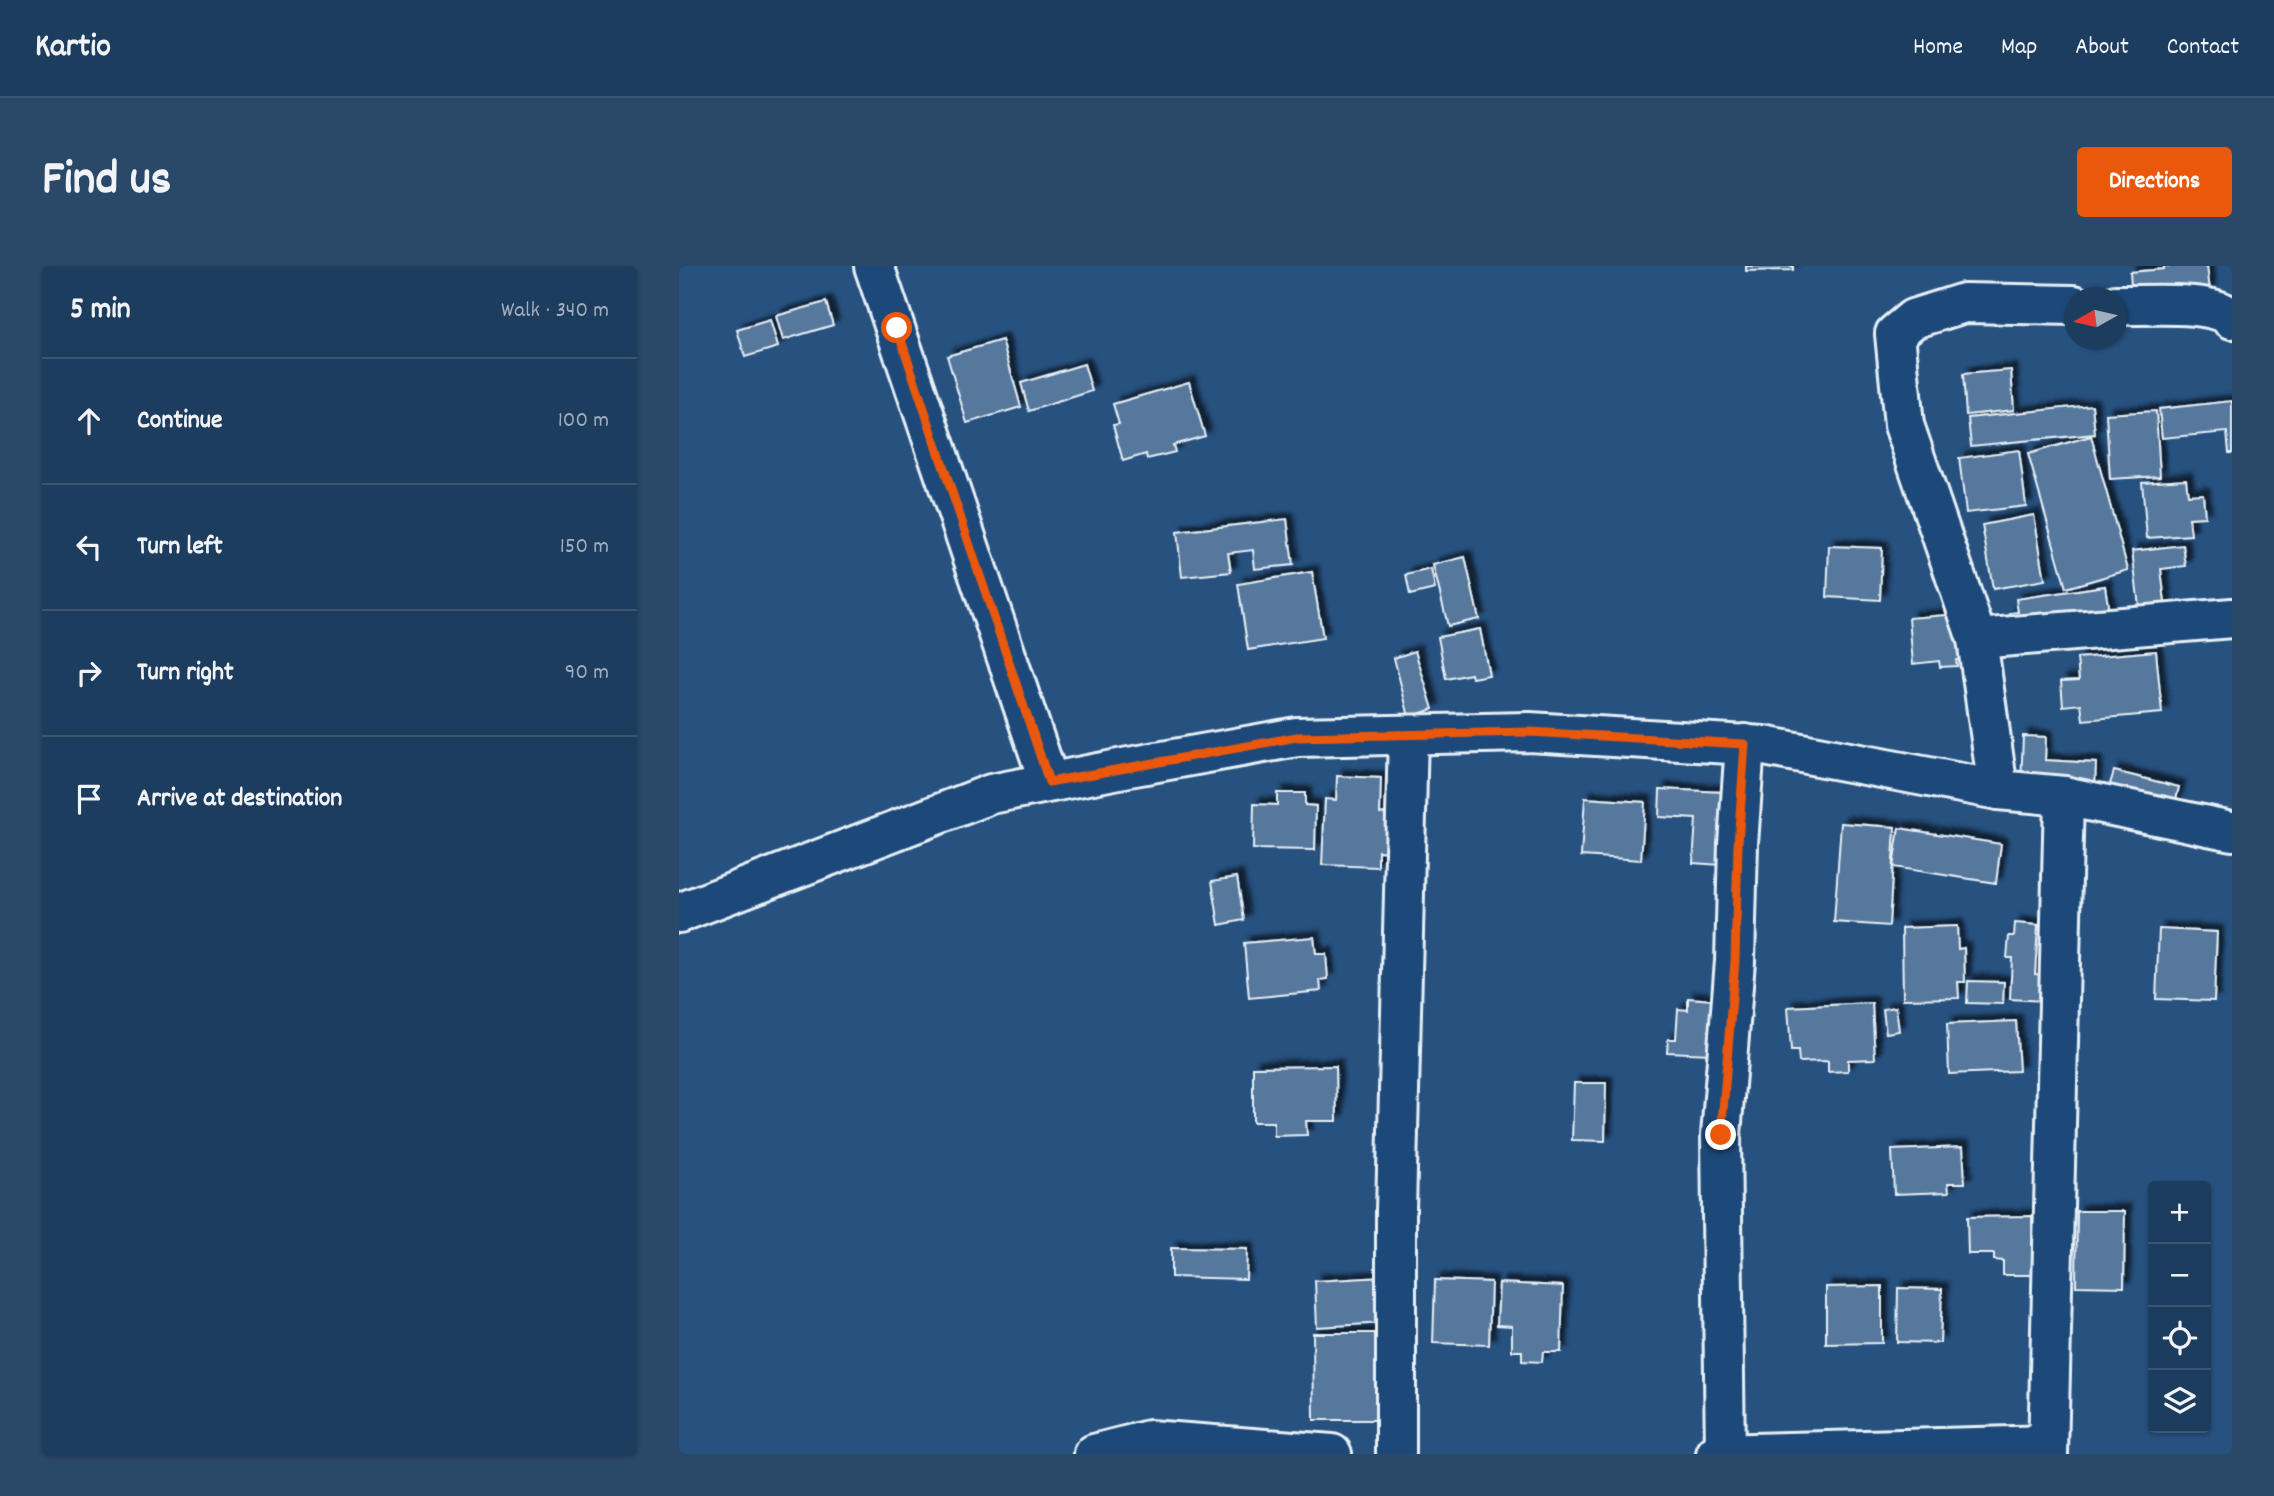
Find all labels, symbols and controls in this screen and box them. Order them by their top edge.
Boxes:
text: Kartio [35,25,111,72]
text: Home [1913,31,1963,65]
text: Map [2001,31,2037,65]
text: About [2075,31,2129,65]
text: Contact [2167,31,2239,65]
text: Find us [42,147,171,217]
button: Directions [2077,147,2232,217]
north arrow [2064,287,2127,350]
text: 5 min [70,290,131,333]
text: Walk · 340 m [501,295,609,328]
route start [881,312,912,343]
icon: ahead [70,402,108,440]
text: Continue [137,403,222,440]
text: 100 m [558,405,609,438]
icon: left [70,528,108,566]
text: Turn left [137,529,223,566]
text: 150 m [560,531,609,564]
icon: right [70,654,108,692]
text: Turn right [137,655,234,692]
text: 90 m [565,657,609,690]
icon: arrive [70,780,108,818]
text: Arrive at destination [137,781,342,818]
route end [1705,1119,1736,1150]
map controls [2148,1181,2211,1433]
button: + [2148,1181,2211,1244]
button: − [2148,1244,2211,1307]
button: locate [2148,1307,2211,1370]
button: layers [2148,1370,2211,1433]

